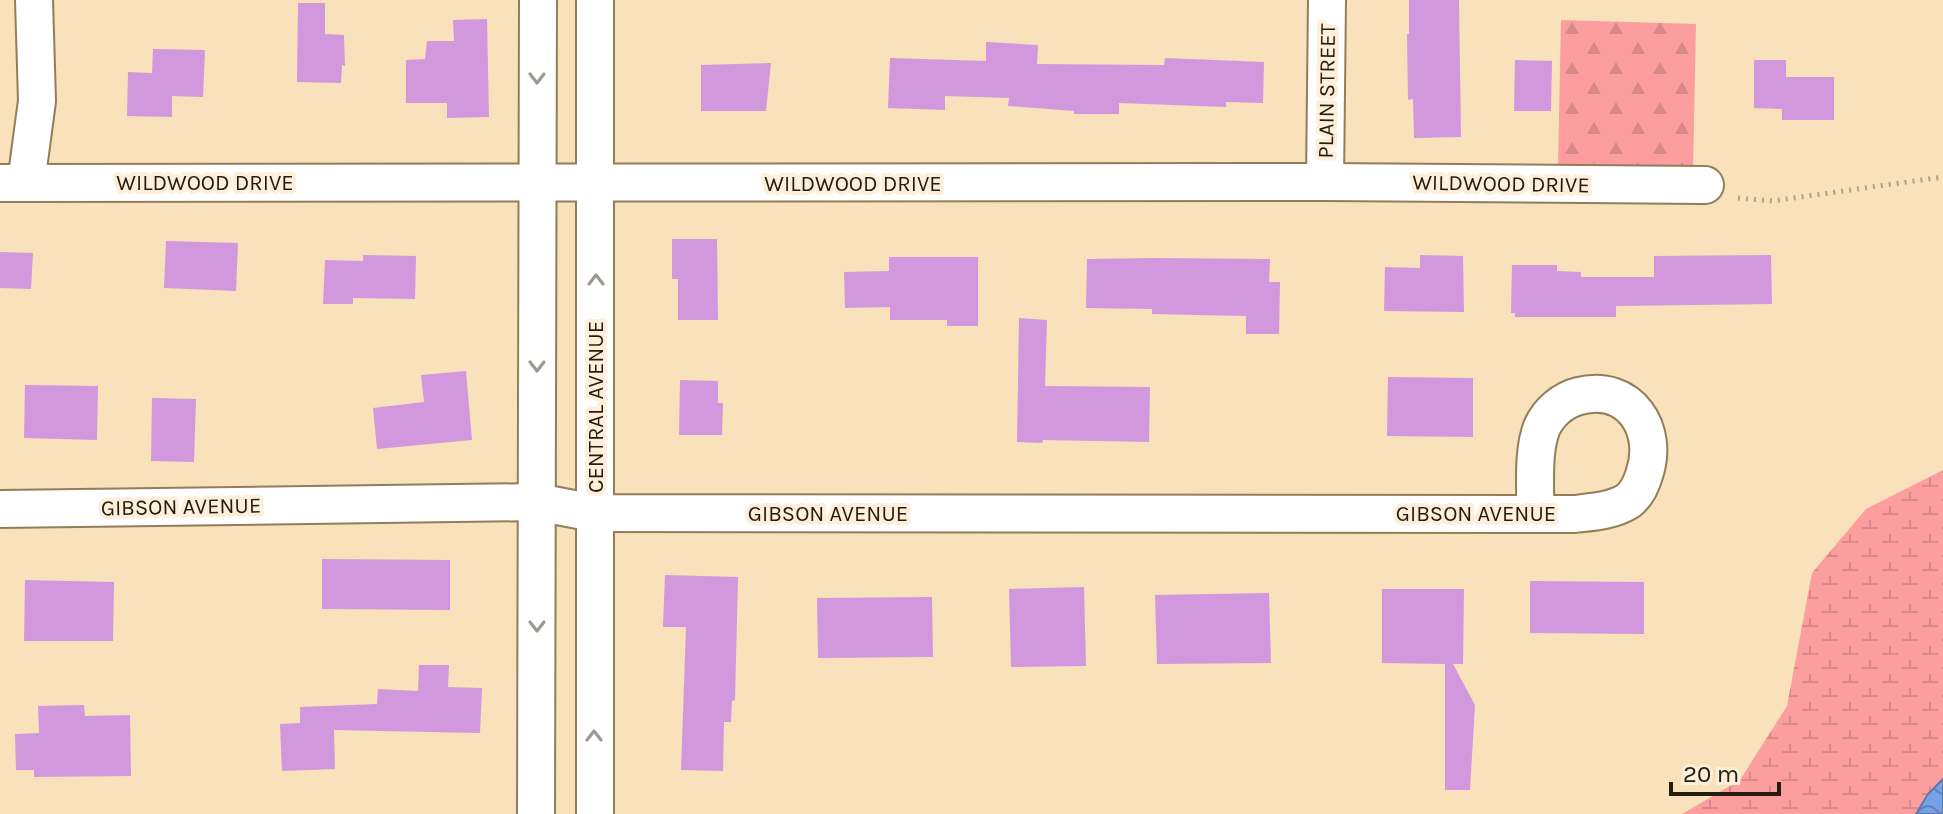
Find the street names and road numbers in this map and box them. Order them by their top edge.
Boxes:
street label: PLAIN STREET [1313,23,1341,159]
street label: WILDWOOD DRIVE [1412,169,1590,199]
street label: WILDWOOD DRIVE [116,170,294,196]
street label: WILDWOOD DRIVE [764,171,942,197]
street label: CENTRAL AVENUE [583,321,609,493]
street label: GIBSON AVENUE [101,493,261,521]
street label: GIBSON AVENUE [748,501,908,527]
street label: GIBSON AVENUE [1396,501,1556,527]

